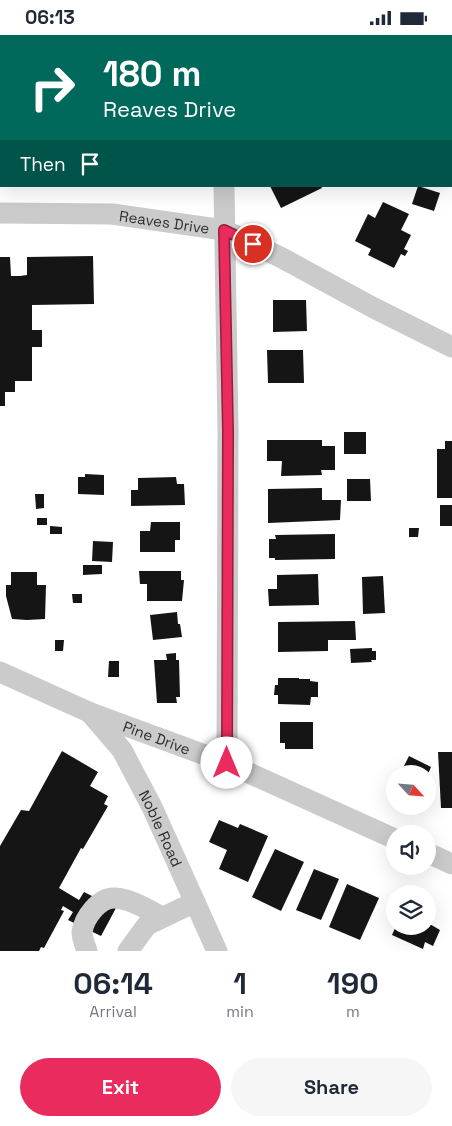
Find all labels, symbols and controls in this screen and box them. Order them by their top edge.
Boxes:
text: 06:13 [25,5,75,30]
text: 180 m [103,52,201,96]
icon: right [20,55,85,120]
text: Reaves Drive [103,95,236,123]
icon: arrive [76,150,104,178]
text: Then [20,152,66,177]
street label: Reaves Drive [118,206,211,237]
pin [232,223,274,265]
icon: arrive [239,230,267,258]
street label: Pine Drive [120,716,193,758]
position arrow [200,736,252,788]
north arrow [386,765,436,815]
map controls [386,765,436,935]
street label: Noble Road [135,787,187,869]
button: sound [386,825,436,875]
button: layers [386,885,436,935]
text: 06:14 [73,964,153,1003]
text: 1 [233,964,247,1003]
text: 190 [327,964,379,1003]
text: Arrival [89,1001,137,1022]
text: min [226,1001,254,1022]
text: m [346,1001,360,1022]
button: Exit [20,1058,221,1116]
button: Share [231,1058,432,1116]

